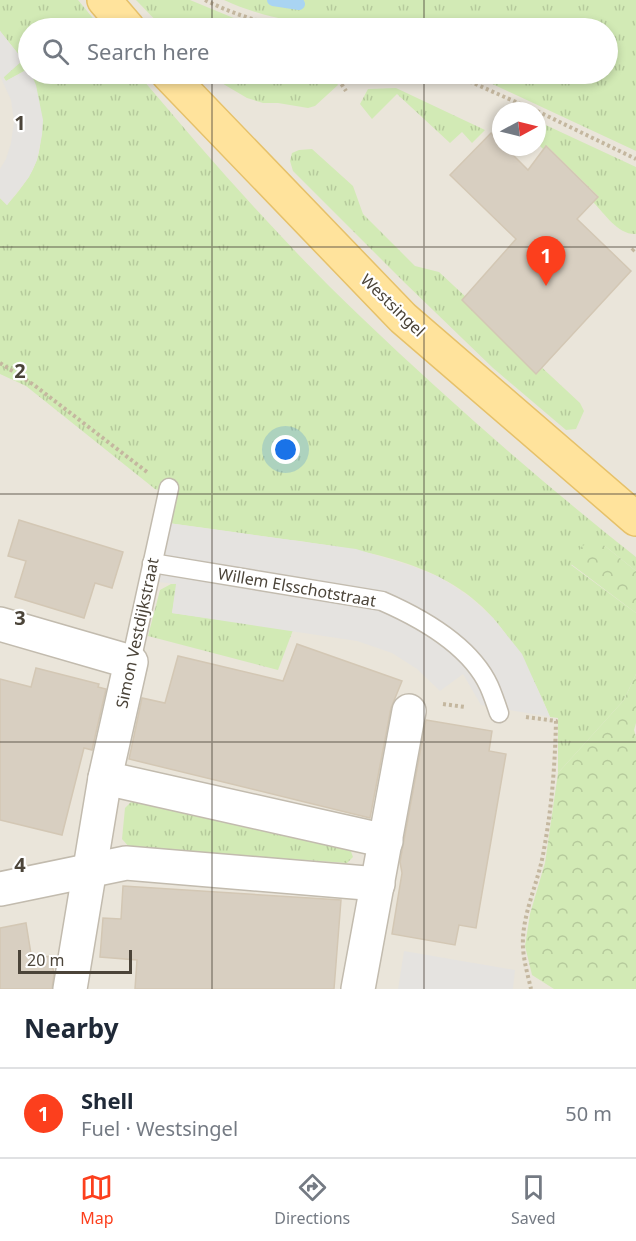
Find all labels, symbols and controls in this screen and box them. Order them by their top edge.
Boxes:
search box [18,18,618,84]
icon: search [39,35,72,68]
text: Search here [87,36,209,66]
north arrow [492,102,546,156]
text: 1 [14,109,26,136]
pin: 1 [526,236,566,286]
street label: Westsingel [356,269,430,341]
text: 2 [14,357,26,384]
your location [271,435,300,464]
street label: Simon Vestdijkstraat [110,555,164,710]
street label: Willem Elsschotstraat [216,562,378,612]
text: 3 [14,604,26,631]
text: 4 [14,851,26,878]
scale bar [18,947,132,974]
text: 20 m [27,949,64,971]
text: Nearby [24,1010,119,1046]
text: Shell [81,1085,134,1115]
text: 1 [38,1100,49,1127]
text: 50 m [565,1100,612,1127]
text: Fuel · Westsingel [81,1115,238,1142]
tab: Map [80,1171,114,1229]
tab: Directions [274,1171,350,1229]
tab: Saved [511,1171,556,1229]

